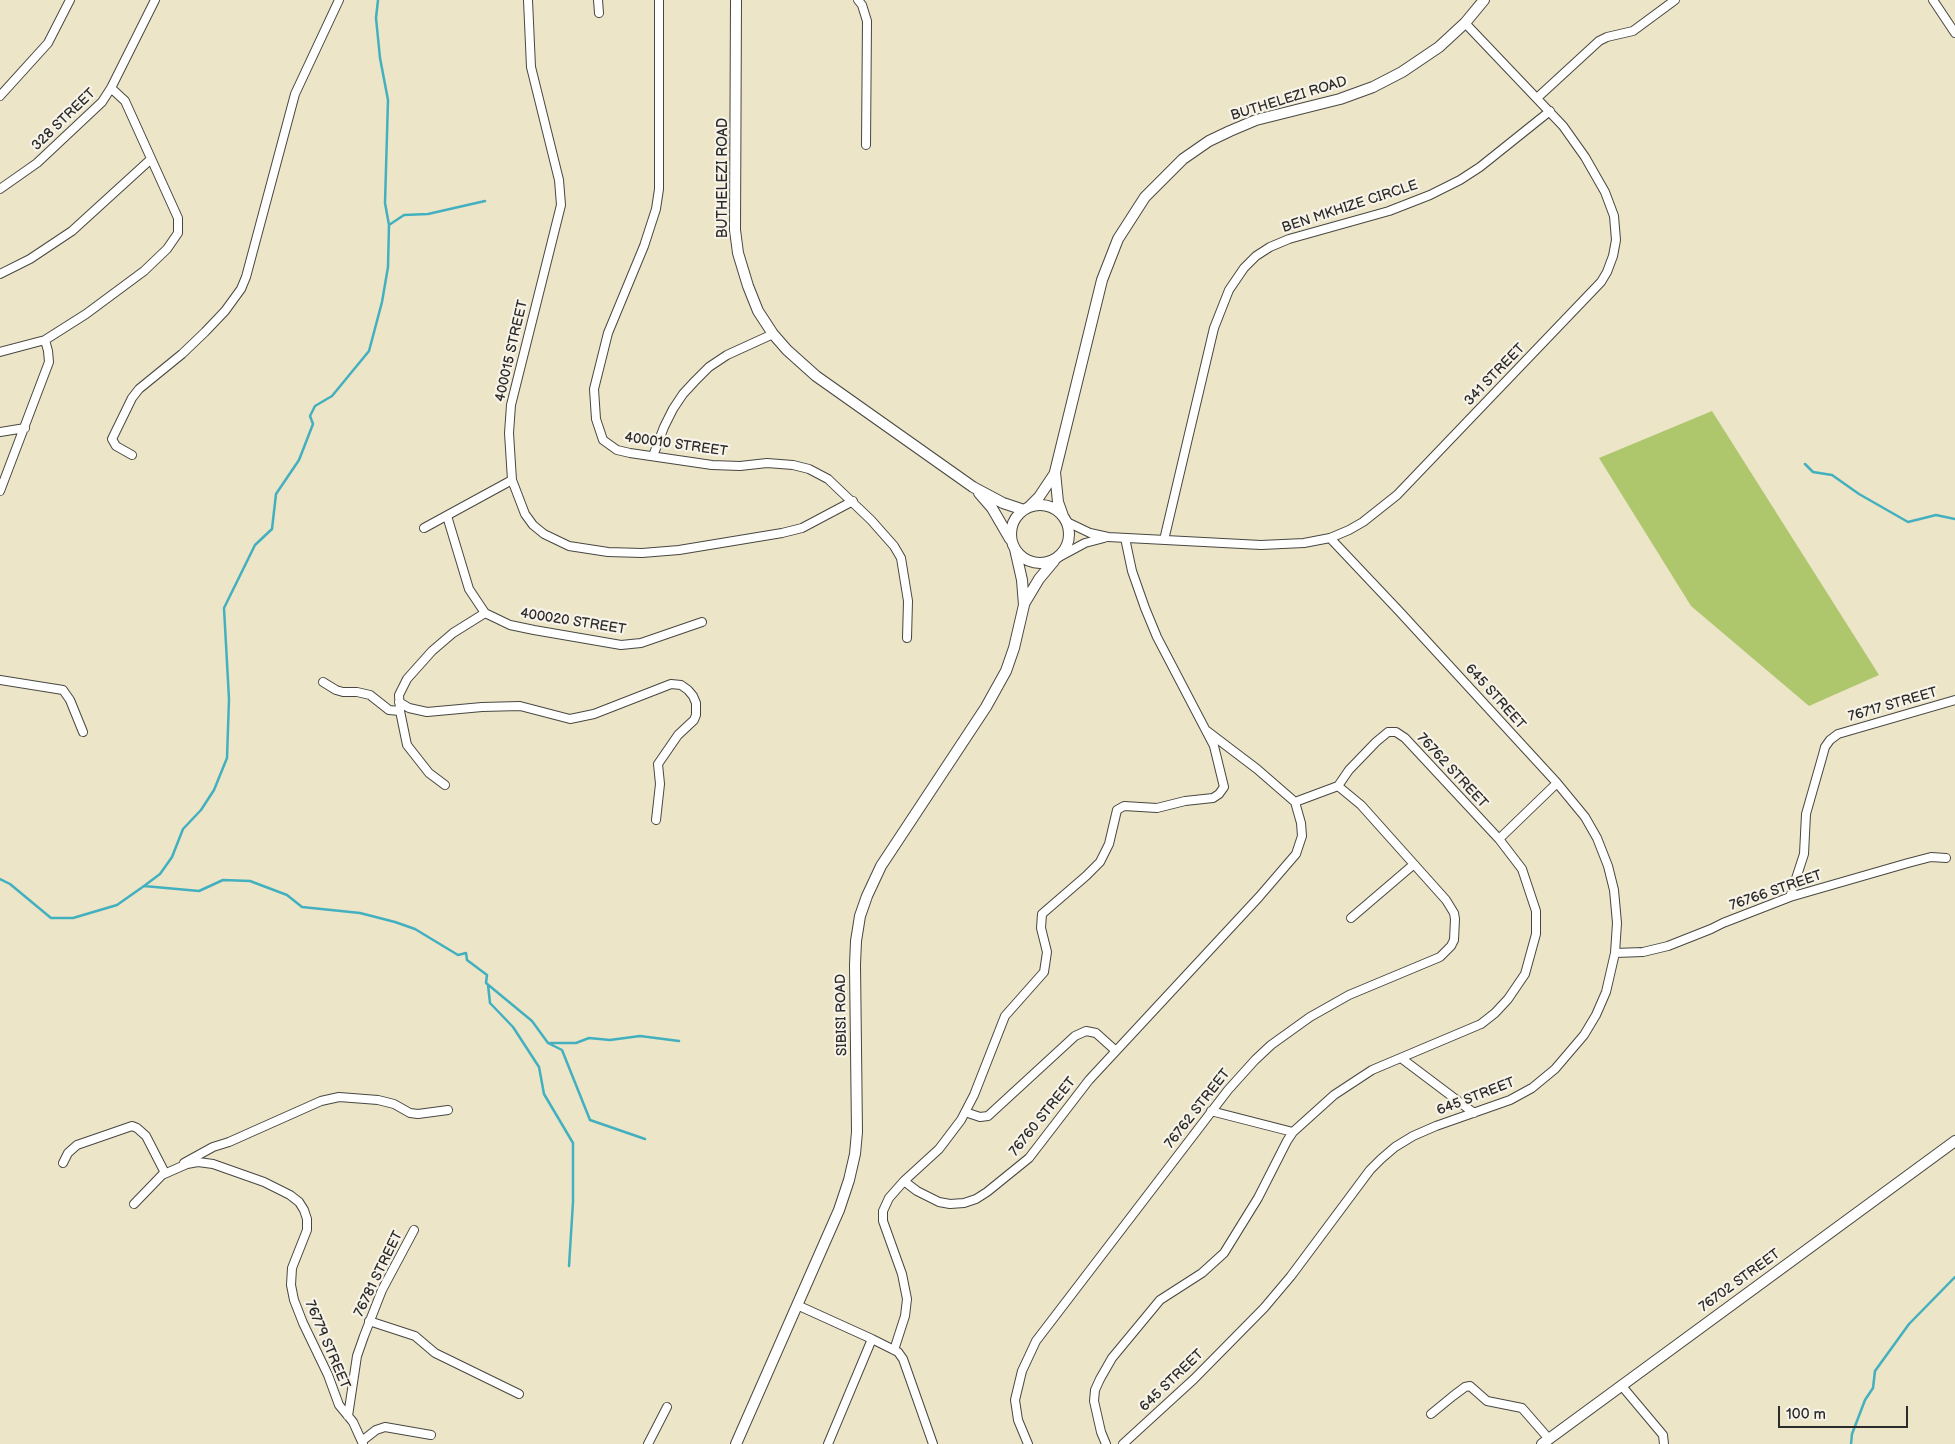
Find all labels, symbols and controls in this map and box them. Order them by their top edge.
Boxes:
street label: BUTHELEZI ROAD [1229,73,1349,125]
street label: 328 STREET [29,85,99,155]
street label: BUTHELEZI ROAD [715,118,731,238]
street label: BEN MKHIZE CIRCLE [1280,177,1420,237]
street label: 400015 STREET [492,298,532,404]
street label: 341 STREET [1461,340,1529,410]
street label: 400010 STREET [623,429,729,461]
street label: 400020 STREET [519,605,627,639]
street label: 645 STREET [1461,661,1529,733]
street label: 76717 STREET [1847,684,1939,726]
street label: 76762 STREET [1413,730,1491,812]
street label: 76766 STREET [1728,867,1824,915]
street label: SIBISI ROAD [833,974,851,1056]
street label: 76762 STREET [1162,1066,1234,1152]
street label: 76760 STREET [1006,1074,1080,1160]
street label: 645 STREET [1435,1074,1517,1120]
street label: 76781 STREET [351,1228,407,1320]
street label: 76702 STREET [1696,1246,1784,1316]
street label: 76779 STREET [301,1298,353,1392]
street label: 645 STREET [1137,1346,1207,1416]
scale bar [1780,1396,1910,1428]
text: 100 m [1786,1405,1826,1424]

